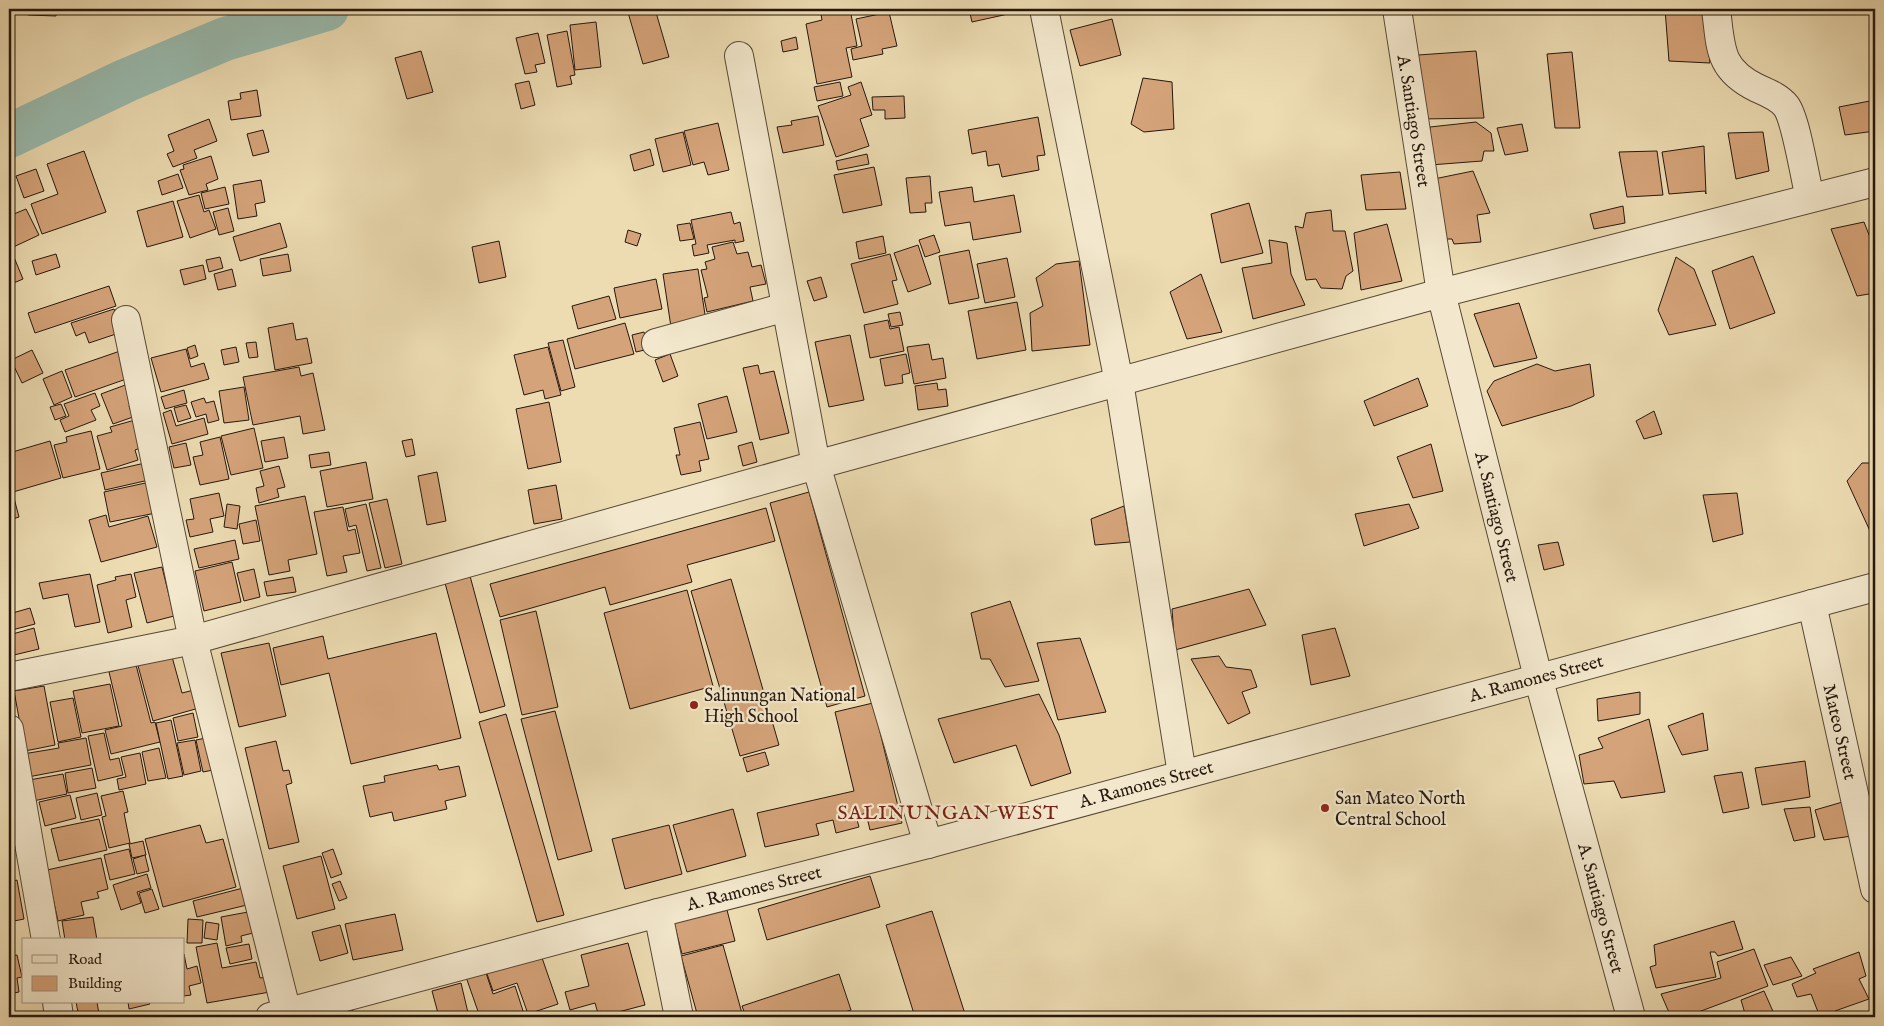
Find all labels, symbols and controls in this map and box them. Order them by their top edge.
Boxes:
street label: A. Santiago Street [1391,52,1434,189]
street label: A. Santiago Street [1468,449,1523,585]
street label: A. Ramones Street [1466,650,1606,709]
street label: Mateo Street [1816,682,1861,782]
place label: Salinungan National High School [704,685,856,729]
marker: Salinungan National High School [688,699,700,711]
street label: A. Ramones Street [1076,756,1216,815]
place label: San Mateo North Central School [1335,788,1466,832]
district label: SALINUNGAN WEST [837,801,1059,826]
marker: San Mateo North Central School [1319,802,1331,814]
street label: A. Santiago Street [1571,840,1628,976]
street label: A. Ramones Street [684,862,824,918]
legend [22,938,185,1004]
text: Road [68,950,103,969]
text: Building [68,974,123,993]

